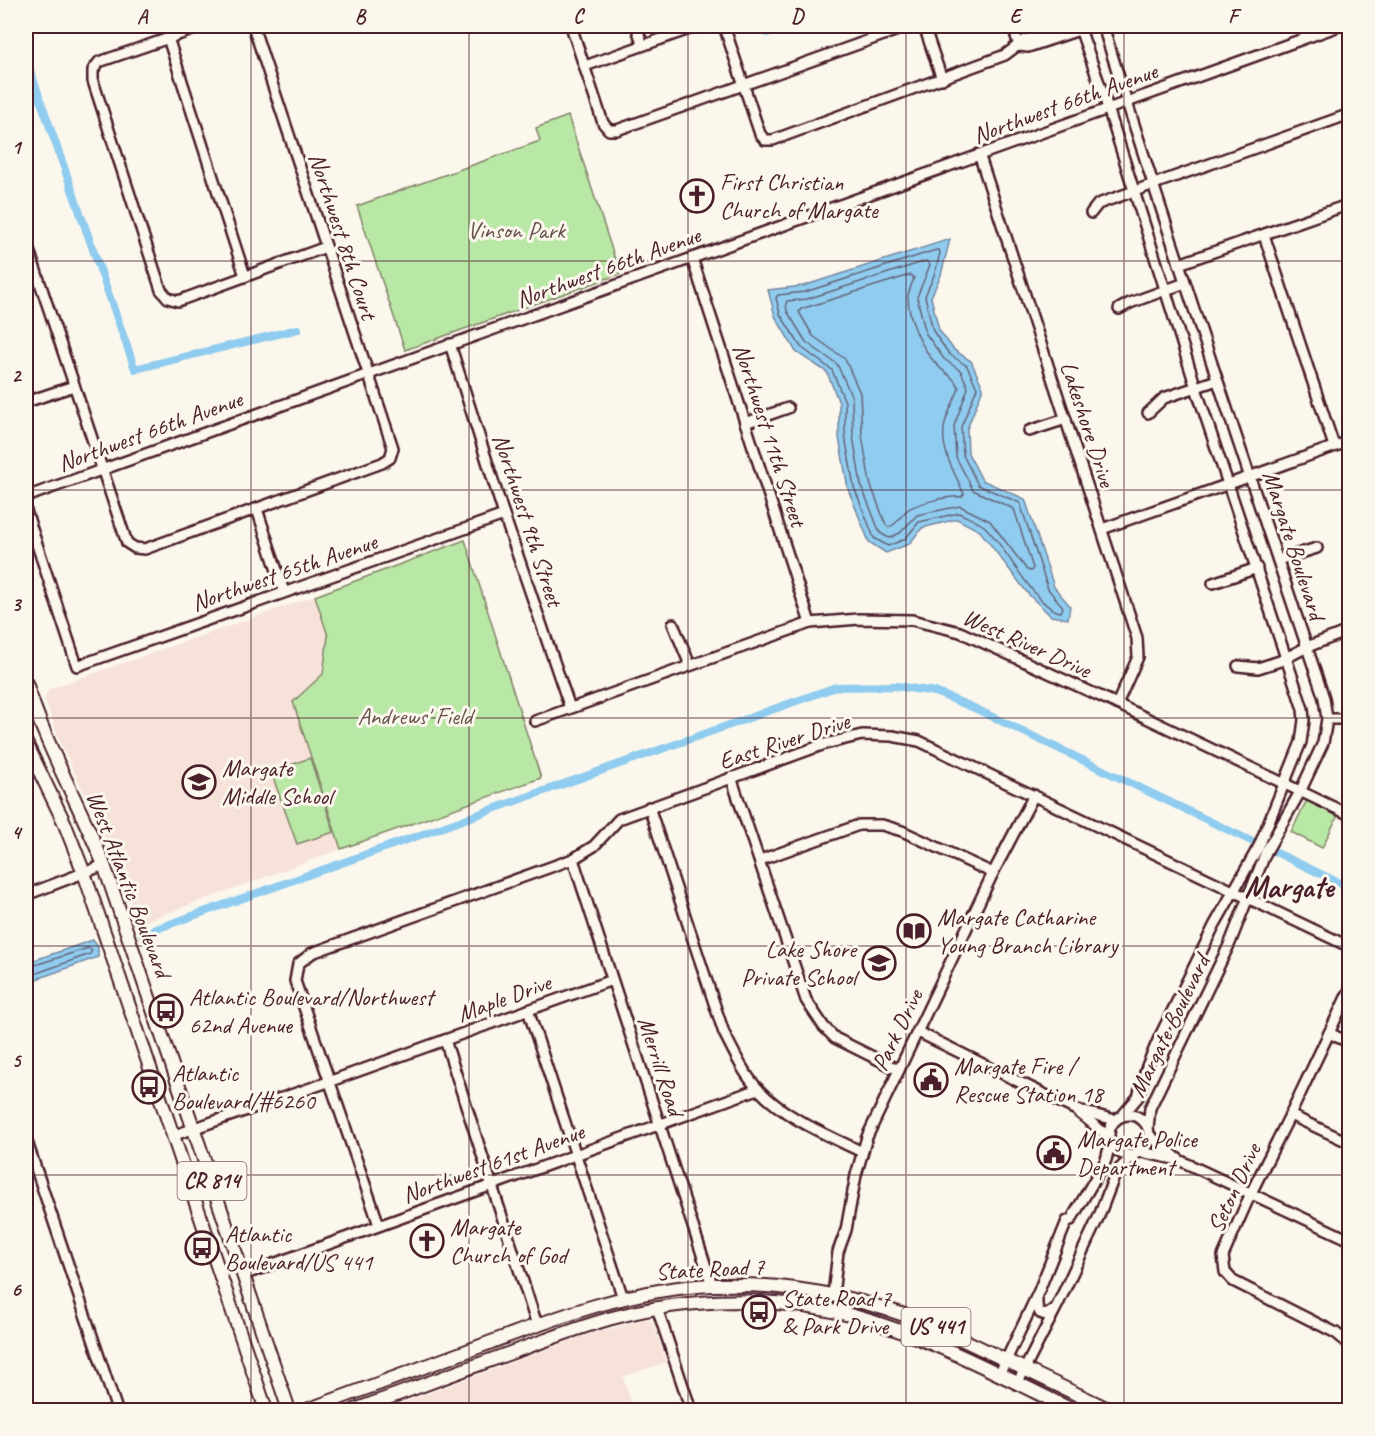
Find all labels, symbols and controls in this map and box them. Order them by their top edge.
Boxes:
text: A [137,4,149,29]
text: B [355,4,367,29]
text: C [573,4,585,29]
text: D [791,4,805,29]
text: E [1010,4,1024,29]
text: F [1228,4,1242,29]
street label: Northwest 66th Avenue [969,55,1163,150]
text: 1 [12,135,23,160]
street label: Northwest 8th Court [302,149,385,325]
place label: First Christian Church of Margate [720,167,880,225]
church icon: First Christian Church of Margate [679,178,715,214]
park label: Vinson Park [467,215,567,245]
street label: Northwest 66th Avenue [512,219,706,314]
street label: Northwest 11th Street [726,340,814,532]
street label: Lakeshore Drive [1054,358,1123,492]
text: 2 [12,363,23,388]
street label: Northwest 66th Avenue [54,383,248,478]
street label: Northwest 9th Street [486,430,571,612]
street label: Margate Boulevard [1256,467,1333,626]
street label: Northwest 65th Avenue [187,526,383,618]
text: 3 [12,592,23,617]
street label: West River Drive [958,602,1098,685]
park label: Andrews' Field [358,701,476,731]
street label: East River Drive [715,705,855,776]
place label: Margate Middle School [222,753,336,811]
school or university icon: Margate Middle School [181,764,217,800]
street label: West Atlantic Boulevard [80,787,180,985]
text: 4 [12,820,24,845]
district label: Margate [1244,868,1336,906]
place label: Margate Catharine Young Branch Library [937,902,1119,960]
library icon: Margate Catharine Young Branch Library [896,913,932,949]
place label: Lake Shore Private School [741,934,860,992]
school or university icon: Lake Shore Private School [861,945,897,981]
street label: Margate Boulevard [1122,947,1218,1102]
street label: Maple Drive [453,967,557,1029]
place label: Atlantic Boulevard/Northwest 62nd Avenue [189,982,436,1040]
street label: Park Drive [865,983,930,1076]
bus stop icon: Atlantic Boulevard/Northwest 62nd Avenue [148,993,184,1029]
street label: Merrill Road [631,1013,692,1122]
text: 5 [12,1048,23,1073]
place label: Margate Fire / Rescue Station 18 [954,1051,1105,1109]
place label: Atlantic Boulevard/#6260 [172,1058,317,1116]
public building icon: Margate Fire / Rescue Station 18 [913,1062,949,1098]
bus stop icon: Atlantic Boulevard/#6260 [131,1069,167,1105]
street label: Northwest 61st Avenue [398,1115,590,1210]
place label: Margate Police Department [1077,1124,1199,1182]
public building icon: Margate Police Department [1036,1135,1072,1171]
street label: Seton Drive [1200,1137,1269,1237]
road number: CR 814 [178,1162,246,1200]
place label: Margate Church of God [450,1212,570,1270]
place label: Atlantic Boulevard/US 441 [225,1219,374,1277]
church icon: Margate Church of God [409,1223,445,1259]
bus stop icon: Atlantic Boulevard/US 441 [184,1230,220,1266]
street label: State Road 7 [655,1251,766,1287]
text: 6 [11,1277,22,1302]
place label: State Road 7 & Park Drive [782,1283,892,1341]
bus stop icon: State Road 7 & Park Drive [741,1294,777,1330]
road number: US 441 [902,1308,970,1346]

